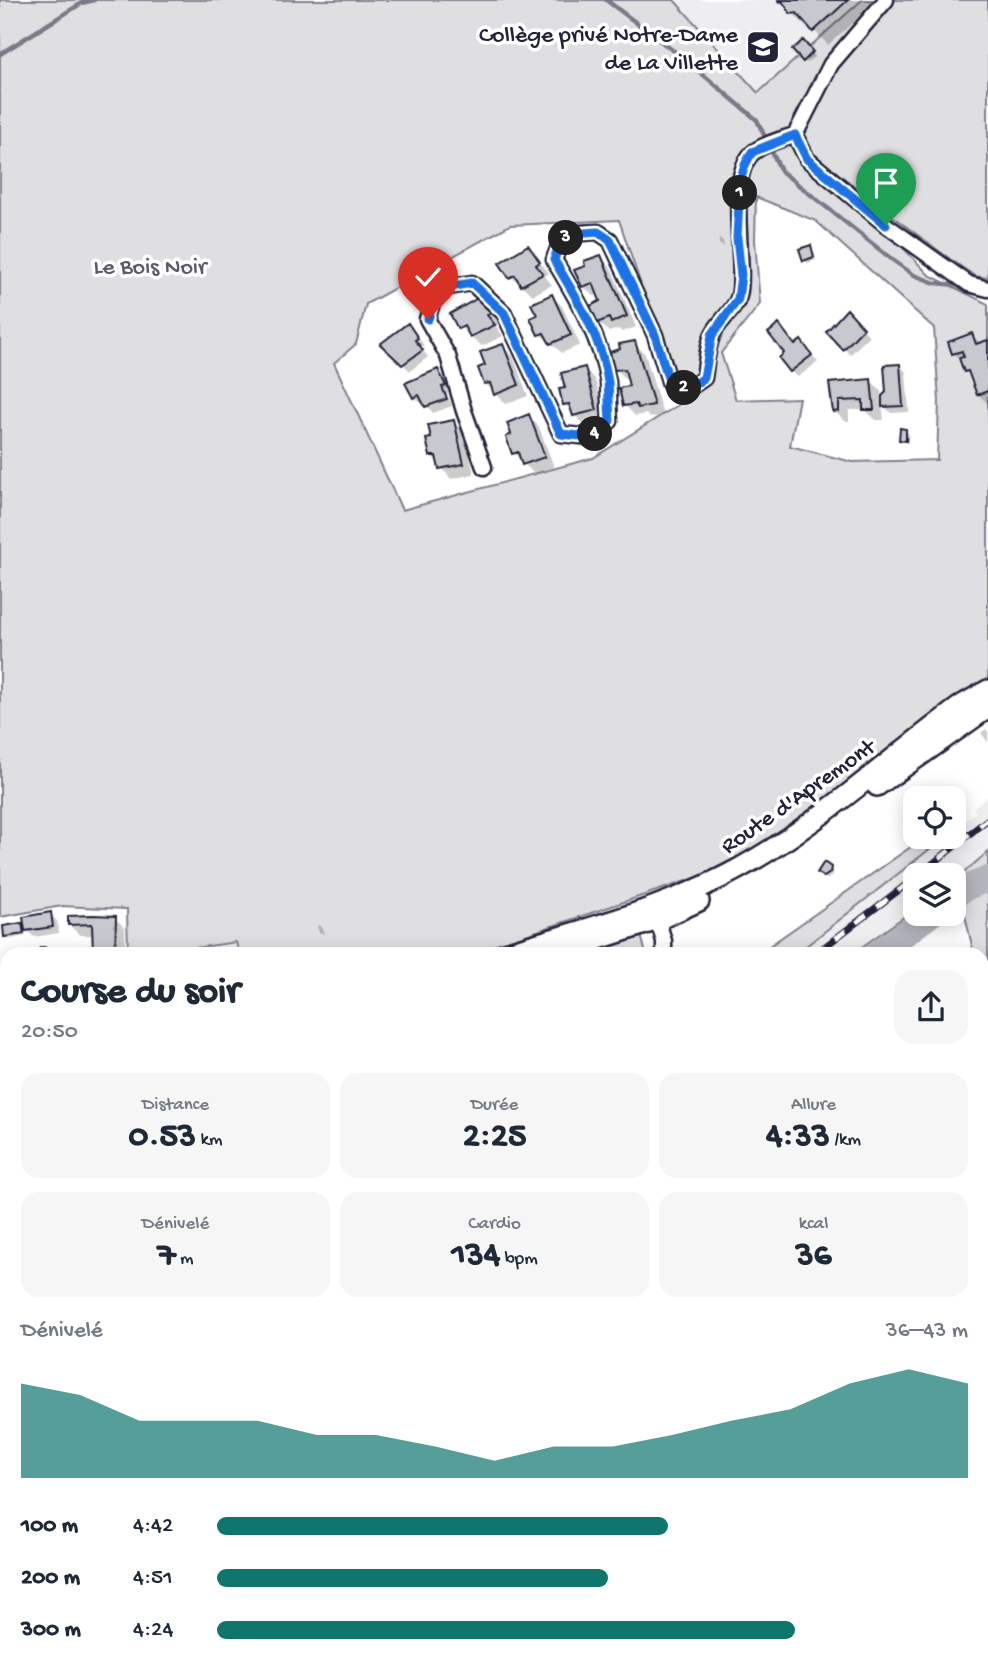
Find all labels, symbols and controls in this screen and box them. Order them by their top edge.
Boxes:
place label: Collège privé Notre-Dame de La Villette [479,22,739,79]
school or university icon: Collège privé Notre-Dame de La Villette [744,28,782,66]
pin [856,153,916,225]
icon: arrive [867,164,905,202]
pin: 1 [722,176,758,210]
text: 1 [736,181,743,204]
pin: 3 [548,220,584,256]
text: 3 [561,226,570,249]
pin [398,247,458,319]
park label: Le Bois Noir [93,254,209,283]
icon: check [409,258,447,296]
pin: 2 [666,370,702,406]
text: 2 [679,376,688,399]
pin: 4 [578,416,612,452]
text: 4 [590,422,599,445]
street label: Route d'Apremont [716,733,884,862]
map controls [903,786,966,926]
button: locate [903,786,966,849]
button: layers [903,863,966,926]
button: share [894,970,968,1044]
text: Course du soir [21,971,240,1015]
text: 20:50 [21,1019,78,1046]
text: Distance [142,1094,209,1117]
text: Durée [471,1094,518,1117]
text: Allure [791,1094,836,1117]
text: 0.53 [129,1117,196,1158]
text: 2:25 [463,1117,526,1158]
text: 4:33 [766,1117,830,1158]
text: km [196,1129,222,1152]
text: /km [830,1129,861,1152]
text: Dénivelé [142,1213,209,1236]
text: Cardio [468,1213,521,1236]
text: kcal [799,1213,828,1236]
text: 7 [157,1236,176,1277]
text: 134 [451,1236,500,1277]
text: 36 [796,1236,831,1277]
text: m [176,1248,194,1271]
text: bpm [500,1248,538,1271]
text: Dénivelé [21,1318,103,1345]
text: 36–43 m [886,1318,968,1345]
text: 100 m [21,1513,78,1540]
text: 4:42 [133,1513,173,1540]
text: 200 m [21,1565,80,1592]
text: 4:51 [133,1565,173,1592]
text: 300 m [21,1617,81,1644]
text: 4:24 [133,1617,173,1644]

